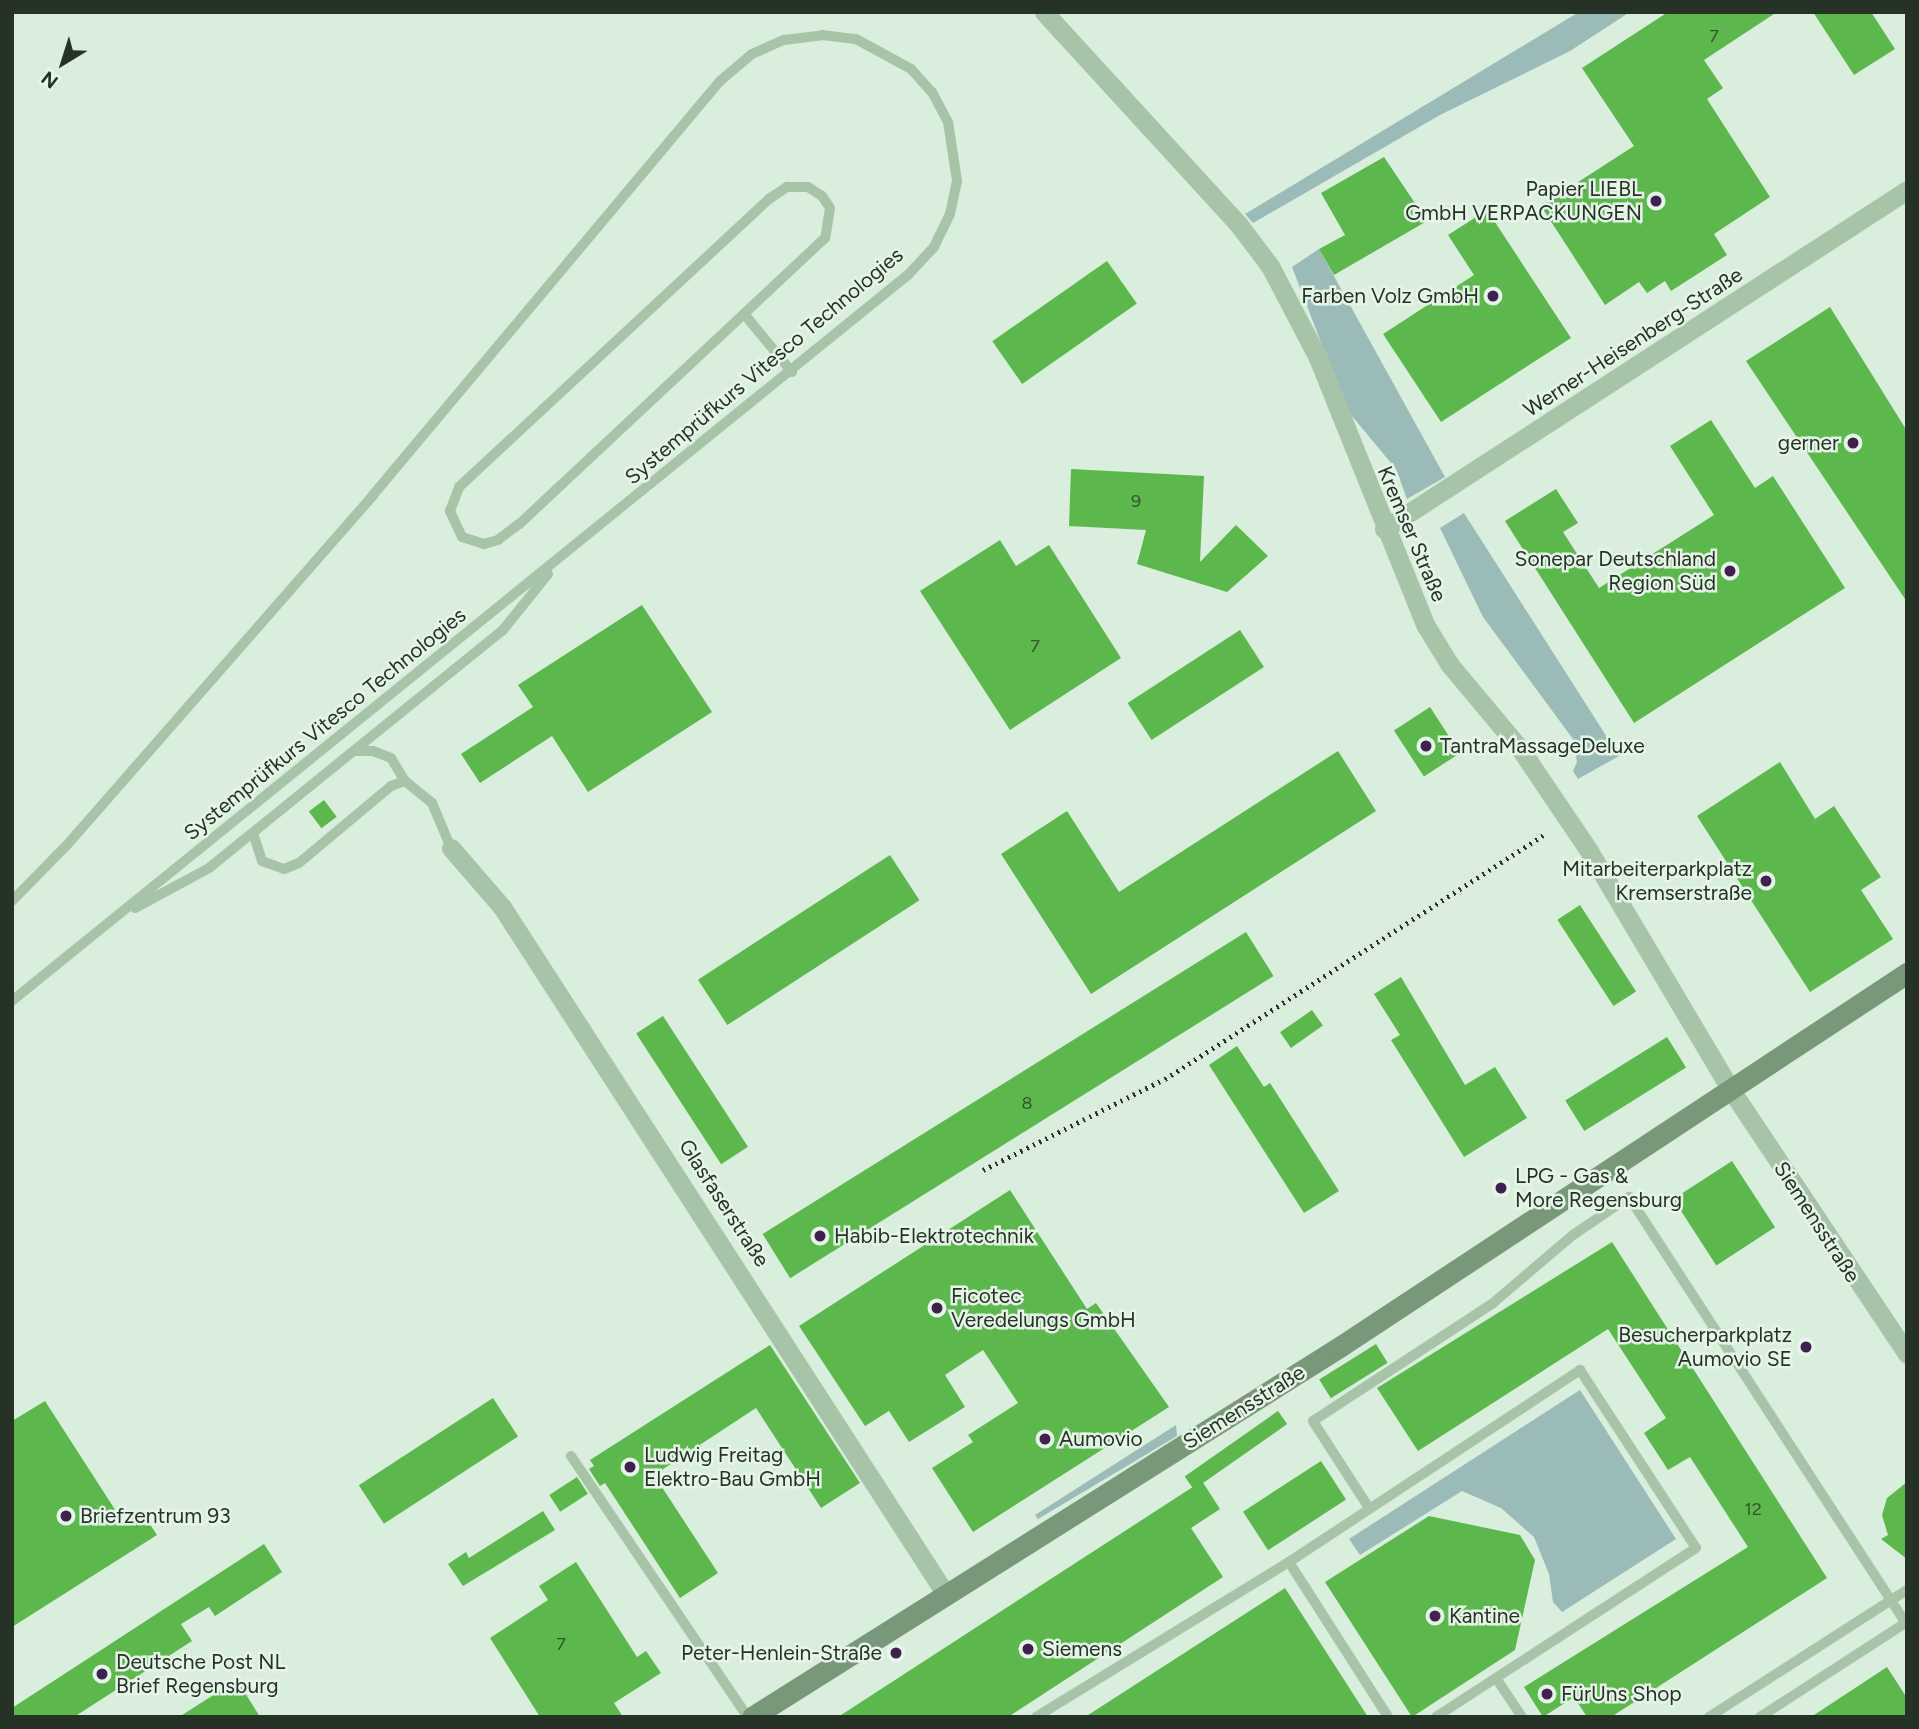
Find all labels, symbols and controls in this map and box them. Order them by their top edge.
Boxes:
house number: 7 [1709,25,1719,47]
north arrow [28,28,98,98]
text: N [37,66,63,94]
place label: Papier LIEBL GmbH VERPACKUNGEN [1405,176,1642,226]
marker: Papier LIEBL GmbH VERPACKUNGEN [1648,193,1664,209]
street label: Systemprüfkurs Vitesco Technologies [620,242,908,490]
street label: Werner-Heisenberg-Straße [1519,262,1747,422]
place label: Farben Volz GmbH [1301,283,1479,309]
marker: Farben Volz GmbH [1485,288,1501,304]
place label: gerner [1778,430,1839,456]
marker: gerner [1845,435,1861,451]
street label: Kremser Straße [1372,462,1452,606]
house number: 9 [1131,490,1141,512]
place label: Sonepar Deutschland Region Süd [1515,546,1716,596]
marker: Sonepar Deutschland Region Süd [1722,563,1738,579]
street label: Systemprüfkurs Vitesco Technologies [179,602,471,846]
house number: 7 [1030,635,1040,657]
place label: TantraMassageDeluxe [1440,733,1645,759]
marker: TantraMassageDeluxe [1418,738,1434,754]
place label: Mitarbeiterparkplatz Kremserstraße [1562,856,1752,906]
marker: Mitarbeiterparkplatz Kremserstraße [1758,873,1774,889]
house number: 8 [1021,1092,1033,1114]
street label: Glasfaserstraße [673,1135,775,1271]
street label: Siemensstraße [1769,1157,1865,1287]
place label: LPG - Gas & More Regensburg [1515,1163,1682,1213]
marker: LPG - Gas & More Regensburg [1493,1180,1509,1196]
place label: Habib-Elektrotechnik [834,1223,1034,1249]
marker: Habib-Elektrotechnik [812,1228,828,1244]
place label: Ficotec Veredelungs GmbH [951,1283,1136,1333]
marker: Ficotec Veredelungs GmbH [929,1300,945,1316]
place label: Besucherparkplatz Aumovio SE [1618,1322,1792,1372]
marker: Besucherparkplatz Aumovio SE [1798,1339,1814,1355]
street label: Siemensstraße [1178,1360,1310,1454]
place label: Aumovio [1059,1426,1143,1452]
marker: Aumovio [1037,1431,1053,1447]
place label: Ludwig Freitag Elektro-Bau GmbH [644,1442,821,1492]
marker: Ludwig Freitag Elektro-Bau GmbH [622,1459,638,1475]
house number: 12 [1744,1498,1762,1520]
place label: Briefzentrum 93 [80,1503,231,1529]
marker: Briefzentrum 93 [58,1508,74,1524]
place label: Kantine [1449,1603,1520,1629]
marker: Kantine [1427,1608,1443,1624]
house number: 7 [556,1633,566,1655]
place label: Siemens [1042,1636,1122,1662]
place label: Peter-Henlein-Straße [681,1640,882,1666]
marker: Siemens [1020,1641,1036,1657]
marker: Peter-Henlein-Straße [888,1645,904,1661]
place label: Deutsche Post NL Brief Regensburg [116,1649,285,1699]
marker: Deutsche Post NL Brief Regensburg [94,1666,110,1682]
place label: FürUns Shop [1561,1681,1682,1707]
marker: FürUns Shop [1539,1686,1555,1702]

